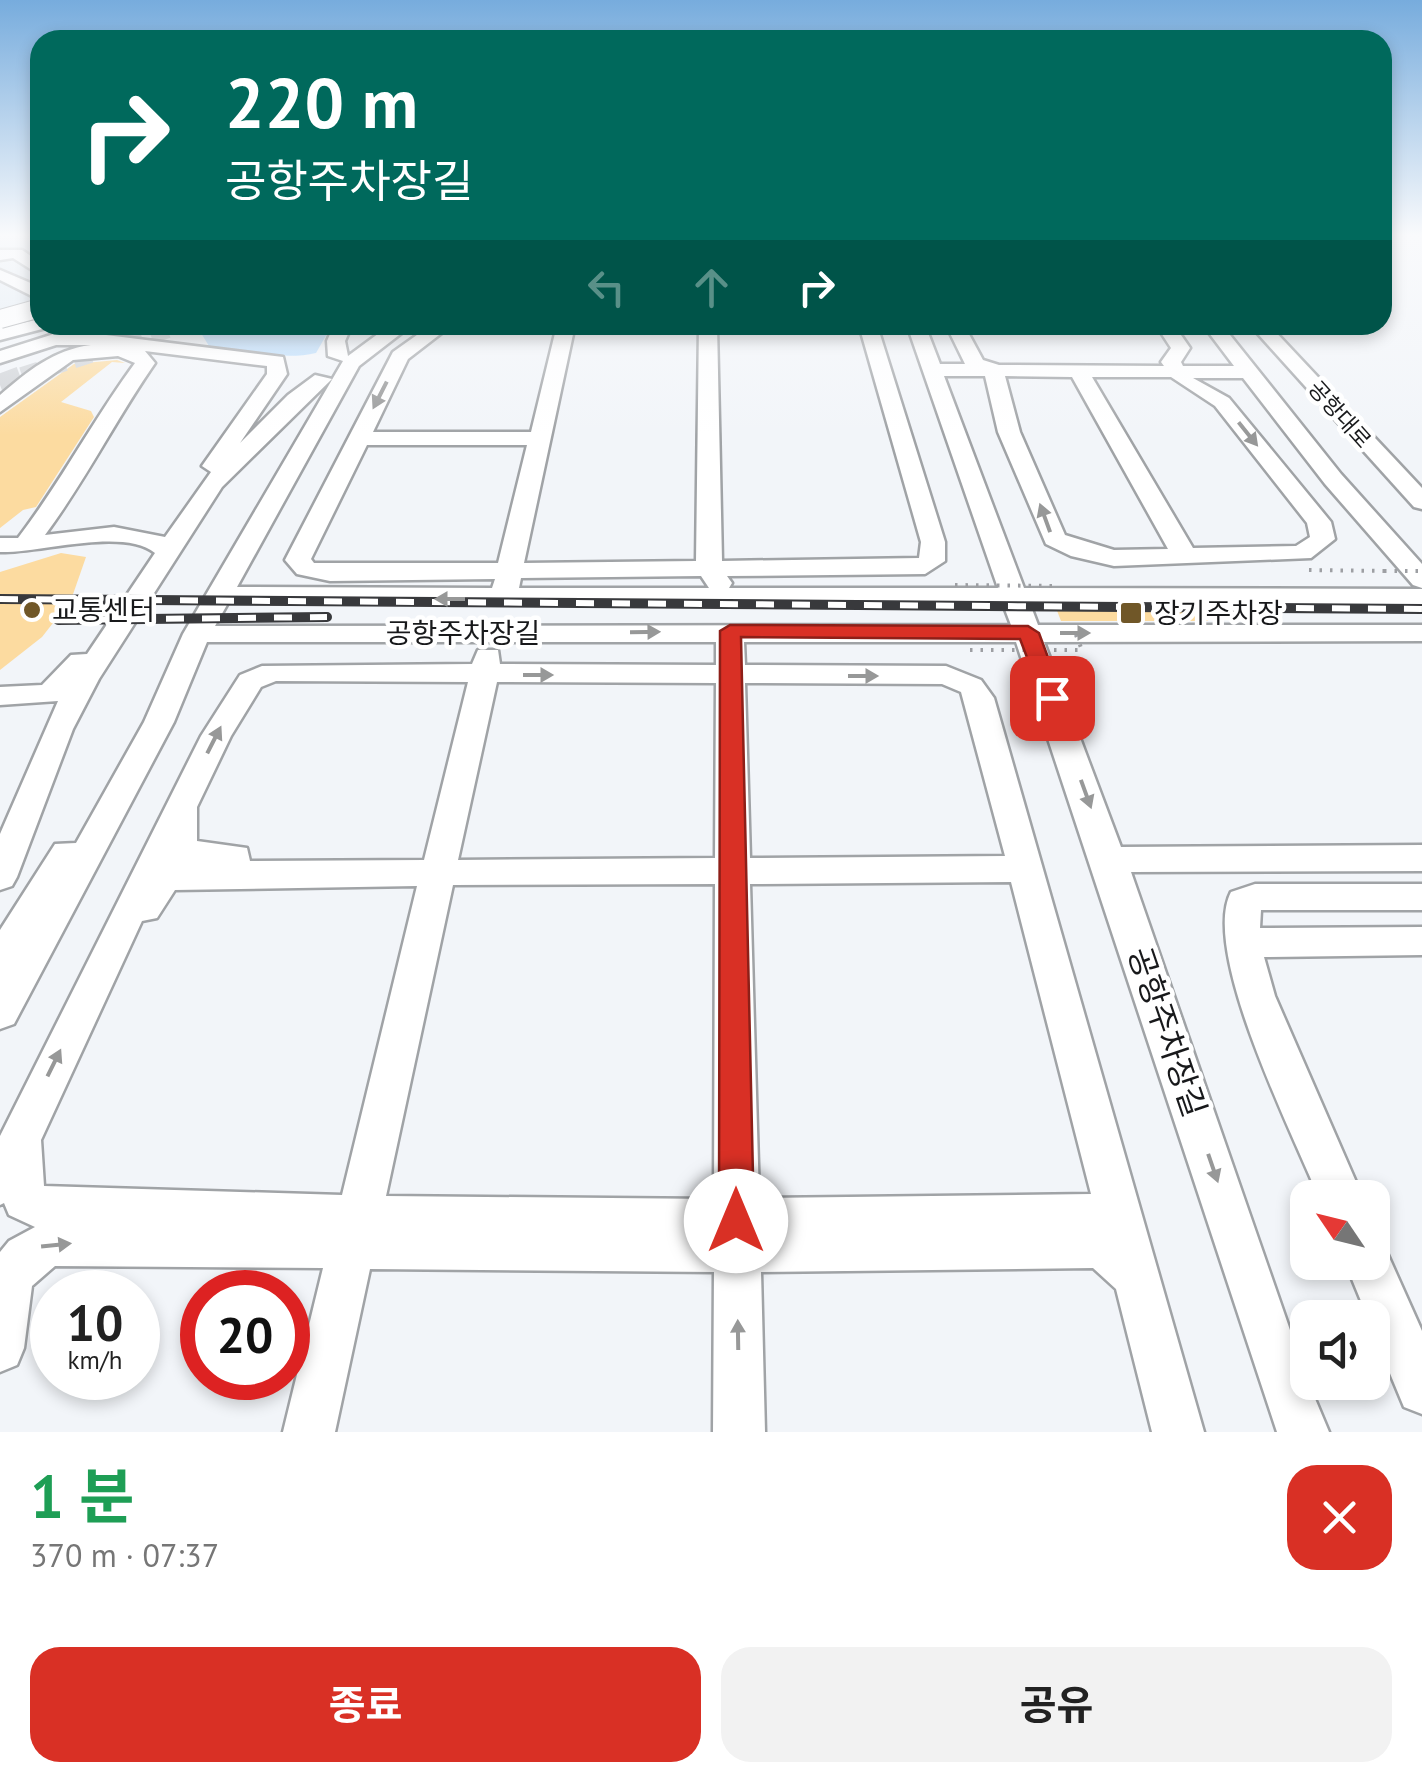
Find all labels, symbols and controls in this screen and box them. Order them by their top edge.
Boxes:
text: 220 m [225,57,418,147]
icon: right [60,70,190,200]
text: 공항주차장길 [225,151,473,209]
icon: left [579,260,634,315]
icon: ahead [684,260,739,315]
icon: right [789,260,844,315]
street label: 공항대로 [1303,375,1377,453]
one-way arrow [372,381,389,410]
one-way arrow [1238,421,1258,447]
one-way arrow [1037,503,1052,533]
place label: 교통센터 [52,591,155,628]
one-way arrow [433,591,465,607]
place label: 장기주차장 [1154,594,1283,631]
marker: 교통센터 [21,599,43,621]
marker: 장기주차장 [1118,600,1144,626]
street label: 공항주차장길 [386,614,540,651]
one-way arrow [629,624,661,640]
one-way arrow [1059,625,1091,641]
pin [1010,656,1095,741]
one-way arrow [523,667,555,683]
one-way arrow [848,668,880,684]
icon: arrive [1025,671,1080,726]
one-way arrow [205,726,222,755]
one-way arrow [1079,780,1094,810]
street label: 공항주차장길 [1119,941,1217,1122]
one-way arrow [45,1048,62,1077]
one-way arrow [1207,1153,1222,1183]
position arrow [684,1169,788,1273]
north arrow [1290,1180,1390,1280]
map controls [1290,1180,1390,1400]
one-way arrow [41,1237,73,1253]
speed limit sign: 20 [180,1270,310,1400]
text: 10 [67,1290,123,1355]
button: sound [1290,1300,1390,1400]
one-way arrow [730,1318,746,1350]
text: km/h [68,1344,122,1376]
text: 1 분 [30,1457,134,1535]
button: close [1287,1465,1392,1570]
text: 370 m · 07:37 [30,1534,219,1576]
button: 종료 [30,1647,701,1762]
button: 공유 [721,1647,1392,1762]

